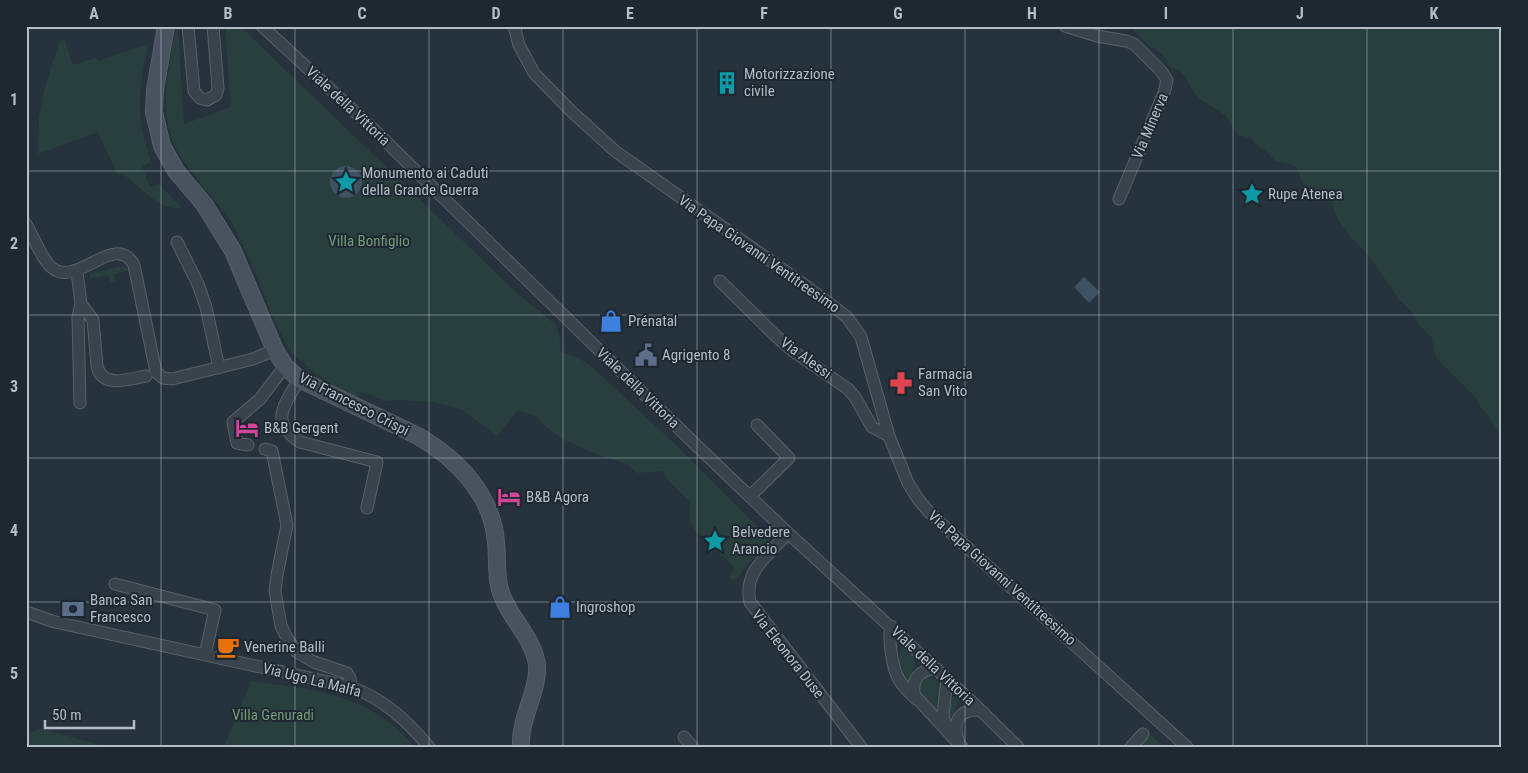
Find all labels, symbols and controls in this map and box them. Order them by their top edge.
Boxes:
text: A [89,4,99,23]
text: B [224,4,233,23]
text: C [357,4,367,23]
text: D [491,4,501,23]
text: E [626,4,634,23]
text: F [760,4,768,23]
text: G [893,4,903,23]
text: H [1027,4,1037,23]
text: I [1164,4,1168,23]
text: J [1296,4,1304,23]
text: K [1430,4,1439,23]
street label: Viale della Vittoria [302,63,394,149]
place label: Motorizzazione civile [744,65,835,100]
building icon: Motorizzazione civile [714,70,740,96]
text: 1 [10,90,18,109]
street label: Via Minerva [1128,90,1172,162]
place label: Monumento ai Caduti della Grande Guerra [362,164,489,199]
place icon: Monumento ai Caduti della Grande Guerra [333,169,359,195]
place icon: Rupe Atenea [1239,181,1265,207]
place label: Rupe Atenea [1268,185,1343,203]
street label: Via Papa Giovanni Ventitreesimo [675,191,843,317]
park label: Villa Bonfiglio [328,232,410,250]
text: 2 [10,234,18,253]
shop icon: Prénatal [598,308,624,334]
place label: Prénatal [628,312,677,330]
street label: Via Alessi [777,333,835,383]
public building icon: Agrigento 8 [633,342,659,368]
street label: Viale della Vittoria [593,344,683,432]
place label: Agrigento 8 [662,346,730,364]
place label: Farmacia San Vito [918,365,973,400]
street label: Via Francesco Crispi [296,368,412,440]
pharmacy icon: Farmacia San Vito [888,370,914,396]
text: 3 [10,377,18,396]
hotel icon: B&B Gergent [234,415,260,441]
place label: B&B Gergent [264,419,338,437]
hotel icon: B&B Agora [496,484,522,510]
place label: B&B Agora [526,488,589,506]
street label: Via Papa Giovanni Ventitreesimo [924,507,1080,649]
text: 4 [10,521,18,540]
place label: Belvedere Arancio [732,523,790,558]
place icon: Belvedere Arancio [702,528,728,554]
place label: Banca San Francesco [90,591,152,626]
shop icon: Ingroshop [547,594,573,620]
bank icon: Banca San Francesco [60,596,86,622]
place label: Ingroshop [576,598,635,616]
street label: Via Eleonora Duse [748,606,828,702]
street label: Viale della Vittoria [887,623,979,709]
cafe icon: Venerine Balli [215,634,241,660]
place label: Venerine Balli [244,638,325,656]
street label: Via Ugo La Malfa [261,659,363,701]
text: 5 [10,664,18,683]
scale bar [45,698,134,730]
text: 50 m [52,706,82,724]
park label: Villa Genuradi [232,706,314,724]

